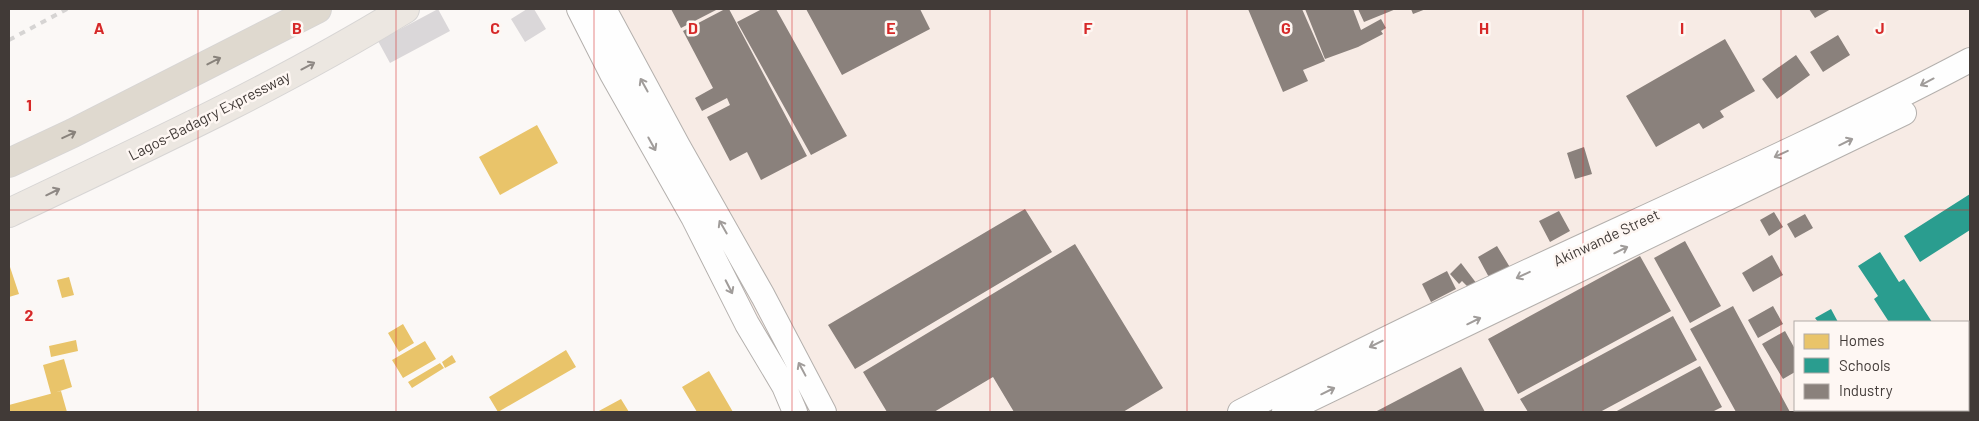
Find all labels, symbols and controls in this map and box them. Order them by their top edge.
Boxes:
text: A [94,18,105,37]
text: B [292,18,302,37]
text: C [490,18,500,37]
text: D [688,18,698,37]
text: E [886,18,896,37]
text: F [1084,18,1093,37]
text: G [1281,18,1291,37]
text: H [1479,18,1489,37]
text: I [1680,18,1684,37]
text: J [1875,18,1885,37]
one-way arrow [206,56,221,65]
one-way arrow [300,60,315,70]
street label: Lagos-Badagry Expressway [125,66,293,164]
one-way arrow [639,77,649,92]
one-way arrow [1920,78,1935,88]
text: 1 [26,95,32,114]
one-way arrow [61,130,76,139]
one-way arrow [1838,136,1853,146]
one-way arrow [647,137,657,151]
one-way arrow [1774,150,1789,159]
one-way arrow [45,187,60,196]
street label: Akinwande Street [1550,205,1662,269]
one-way arrow [718,220,728,234]
one-way arrow [1613,245,1628,255]
one-way arrow [1516,270,1531,280]
one-way arrow [725,279,734,294]
text: 2 [25,305,34,324]
one-way arrow [1466,316,1481,325]
legend [1794,321,1969,411]
text: Homes [1839,331,1884,349]
one-way arrow [1369,340,1384,349]
text: Schools [1839,356,1891,374]
one-way arrow [797,361,807,376]
text: Industry [1839,381,1893,399]
one-way arrow [1320,386,1335,395]

